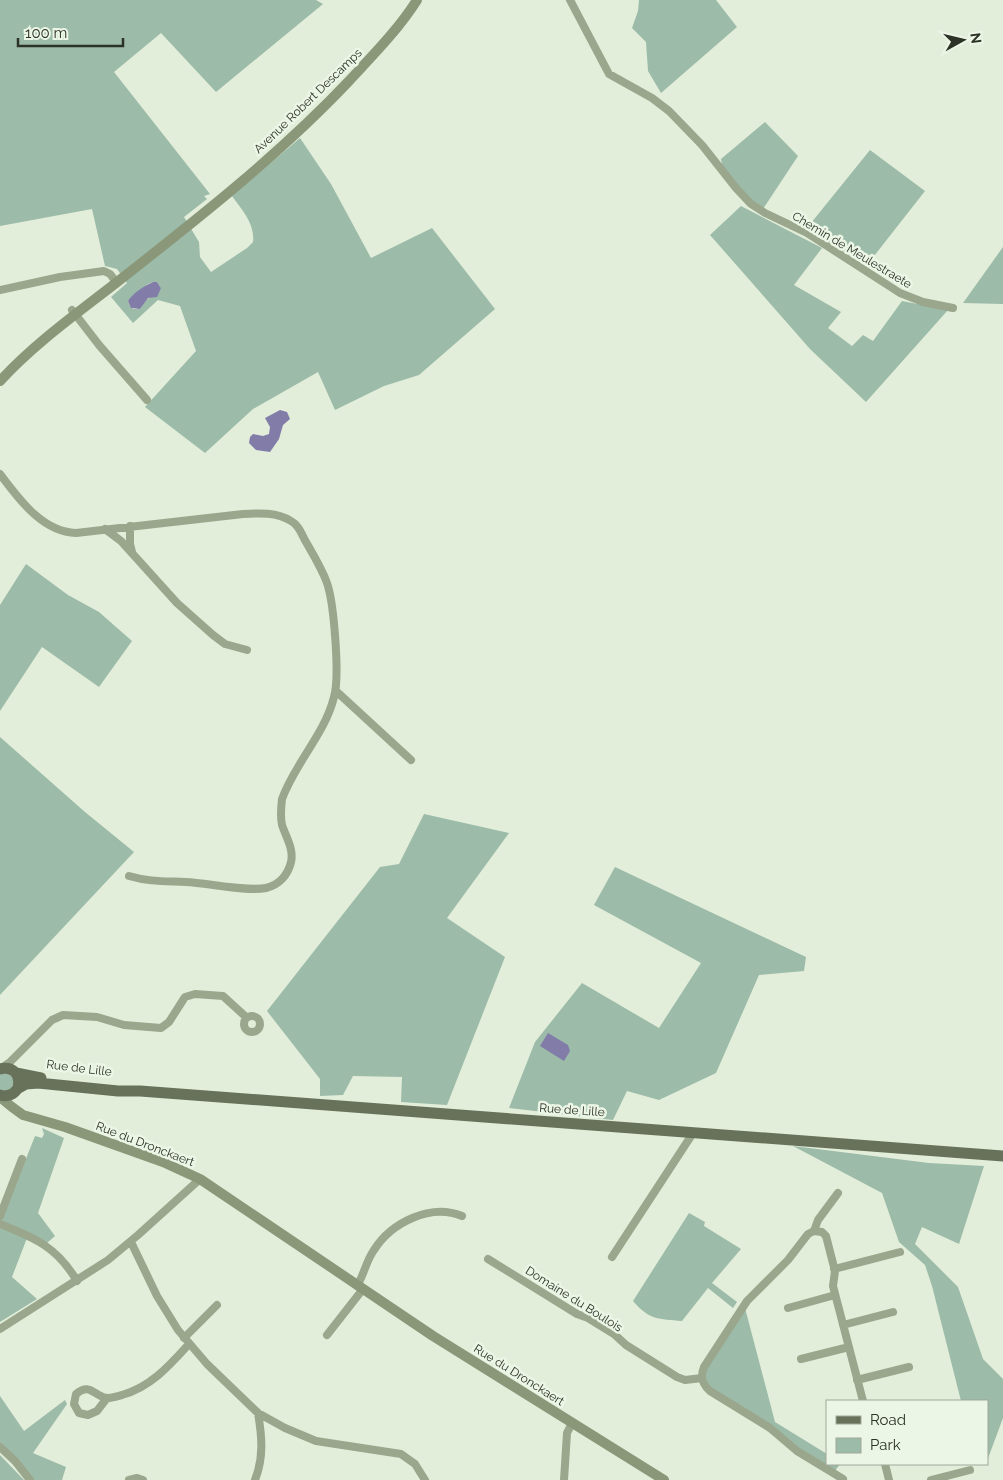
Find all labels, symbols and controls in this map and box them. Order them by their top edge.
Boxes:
scale bar [18,15,122,47]
north arrow [938,15,988,65]
text: 100 m [25,24,67,42]
text: N [967,32,985,45]
street label: Avenue Robert Descamps [251,46,365,156]
street label: Chemin de Meulestraete [790,209,914,291]
street label: Rue de Lille [46,1057,112,1079]
street label: Rue de Lille [539,1101,605,1119]
street label: Rue du Dronckaert [94,1119,196,1169]
street label: Domaine du Boulois [523,1263,625,1335]
street label: Rue du Dronckaert [471,1341,567,1409]
legend [826,1400,988,1465]
text: Road [870,1411,906,1429]
text: Park [870,1436,901,1454]

